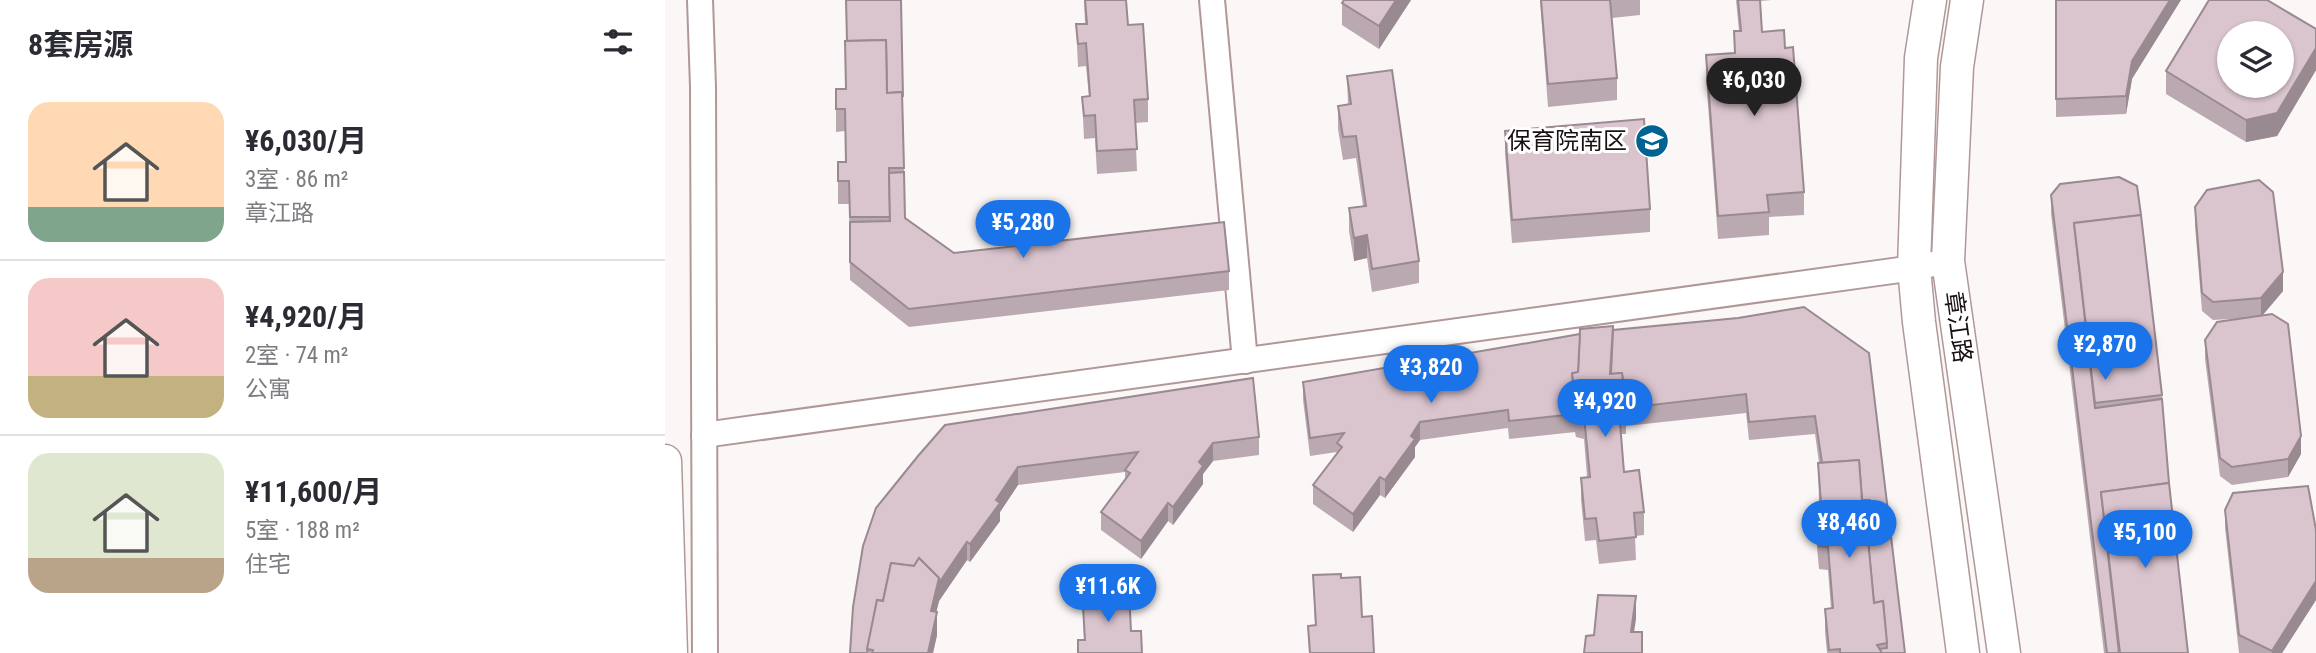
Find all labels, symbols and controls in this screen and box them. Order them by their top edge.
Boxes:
map controls [2217,21,2294,98]
button: layers [2217,21,2294,98]
icon: filters [599,23,637,61]
text: 8套房源 [28,27,133,62]
pin: ¥6,030 [1697,58,1811,118]
text: ¥6,030 [1722,67,1786,94]
school or university icon: 保育院南区 [1633,122,1671,160]
text: ¥6,030/月 [245,123,367,158]
place label: 保育院南区 [1507,127,1627,155]
icon: home [84,130,168,214]
text: 3室 · 86 m² [245,166,348,193]
text: 章江路 [245,200,314,227]
pin: ¥5,280 [966,201,1080,260]
text: ¥5,280 [991,209,1055,236]
street label: 章江路 [1939,289,1977,365]
text: ¥4,920/月 [245,299,367,334]
icon: home [84,306,168,390]
pin: ¥2,870 [2048,322,2162,382]
text: ¥2,870 [2073,331,2137,358]
text: 2室 · 74 m² [245,342,348,369]
pin: ¥3,820 [1374,346,1488,405]
text: ¥3,820 [1399,354,1463,381]
text: 公寓 [245,376,291,403]
pin: ¥4,920 [1548,380,1662,439]
text: ¥4,920 [1573,388,1637,415]
text: ¥11,600/月 [245,474,382,509]
icon: home [84,481,168,565]
pin: ¥8,460 [1792,500,1906,560]
text: ¥8,460 [1817,509,1881,536]
pin: ¥5,100 [2088,510,2202,570]
text: 5室 · 188 m² [245,517,360,544]
text: ¥5,100 [2113,519,2177,546]
text: 住宅 [245,551,291,578]
pin: ¥11.6K [1051,564,1165,624]
text: ¥11.6K [1075,573,1141,600]

